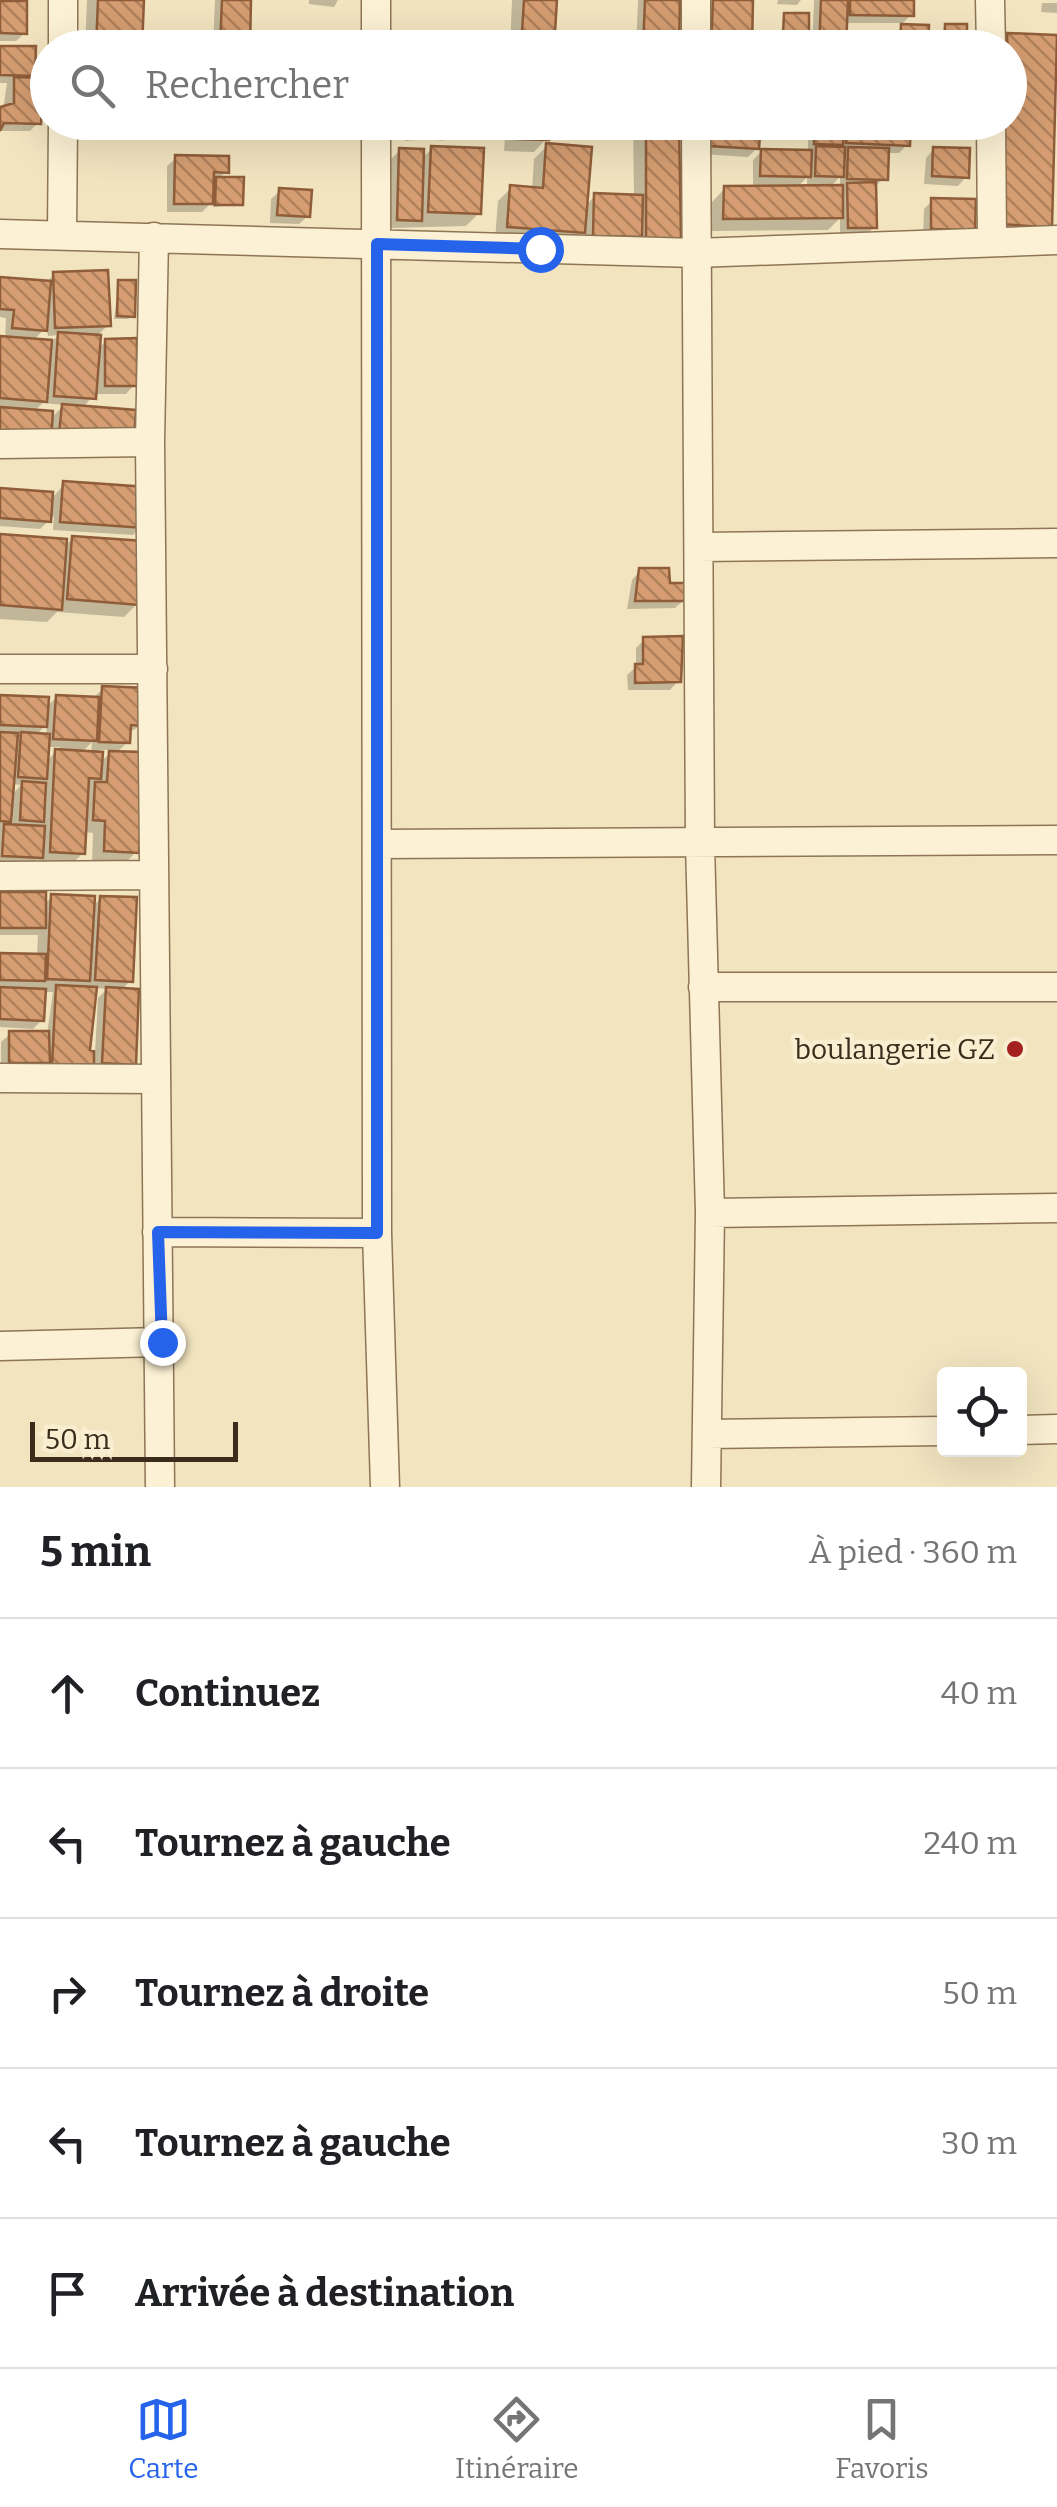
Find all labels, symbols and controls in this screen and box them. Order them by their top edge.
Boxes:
search box [30,30,1027,140]
icon: search [65,58,120,113]
text: Rechercher [145,62,349,108]
route start [518,227,564,273]
place label: boulangerie GZ [795,1033,995,1066]
marker: boulangerie GZ [1004,1038,1026,1060]
route end [140,1320,186,1366]
map controls [937,1367,1027,1457]
button: locate [937,1367,1027,1457]
scale bar [30,1417,238,1462]
text: 50 m [45,1423,110,1456]
text: 5 min [40,1527,151,1577]
text: À pied · 360 m [809,1533,1017,1571]
icon: ahead [40,1666,95,1721]
text: Continuez [135,1670,320,1716]
text: 40 m [941,1674,1017,1712]
icon: left [40,1816,95,1871]
text: Tournez à gauche [135,1820,451,1866]
text: 240 m [923,1824,1017,1862]
icon: right [40,1966,95,2021]
text: Tournez à droite [135,1970,429,2016]
text: 50 m [942,1974,1017,2012]
icon: left [40,2116,95,2171]
text: Tournez à gauche [135,2120,451,2166]
text: 30 m [941,2124,1017,2162]
icon: arrive [40,2266,95,2321]
text: Arrivée à destination [135,2270,514,2316]
tab: Carte [128,2392,199,2485]
tab: Itinéraire [455,2392,579,2485]
tab: Favoris [835,2392,929,2485]

